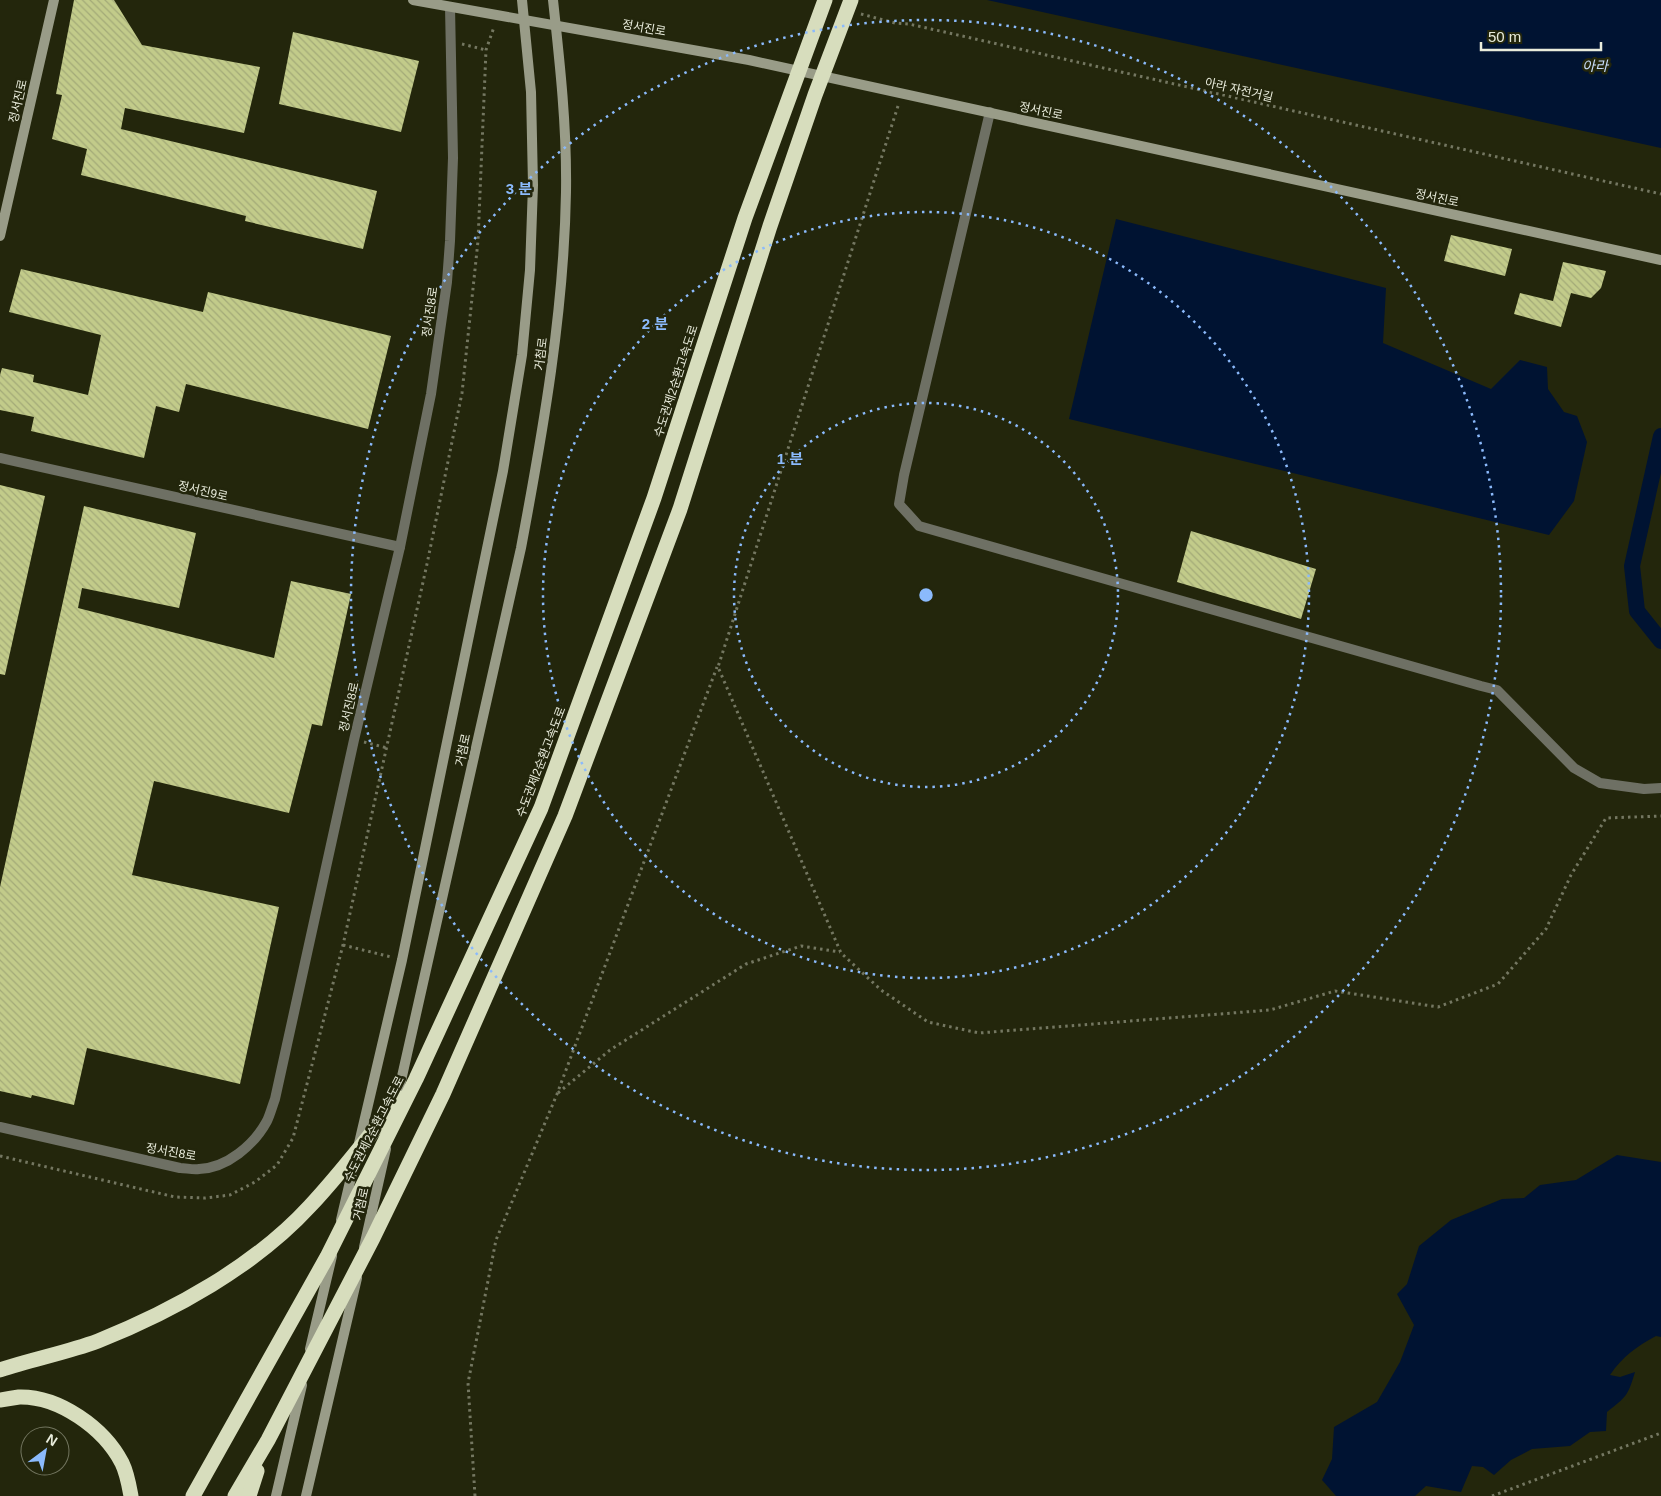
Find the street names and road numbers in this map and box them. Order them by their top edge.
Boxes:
street label: 정서진로 [621,17,667,39]
street label: 아라 자전거길 [1204,75,1274,105]
street label: 정서진로 [6,78,30,124]
street label: 정서진로 [1018,100,1064,122]
street label: 정서진로 [1414,187,1460,209]
street label: 정서진8로 [420,286,440,338]
street label: 수도권제2순환고속도로 [651,323,701,439]
street label: 거첨로 [532,337,550,371]
street label: 정서진9로 [177,478,229,504]
street label: 정서진8로 [336,681,362,733]
street label: 수도권제2순환고속도로 [513,705,569,819]
street label: 거첨로 [453,732,473,768]
street label: 수도권제2순환고속도로 [341,1074,407,1184]
street label: 정서진8로 [145,1141,197,1163]
street label: 거첨로 [350,1186,372,1222]

